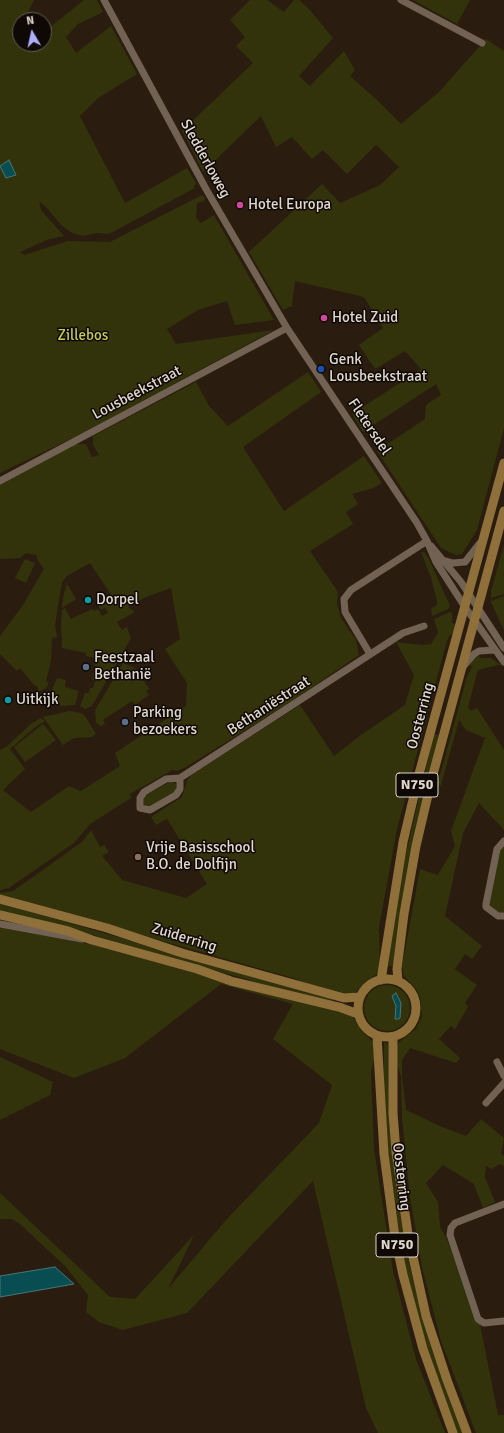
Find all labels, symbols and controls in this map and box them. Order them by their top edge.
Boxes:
north arrow [12,12,52,52]
text: N [25,14,35,28]
street label: Sledderloweg [176,117,234,201]
place label: Hotel Europa [248,196,331,214]
marker: Hotel Europa [235,200,245,210]
place label: Hotel Zuid [332,309,398,327]
marker: Hotel Zuid [319,313,329,323]
park label: Zillebos [58,327,108,345]
place label: Genk Lousbeekstraat [329,351,427,386]
street label: Lousbeekstraat [90,362,184,424]
marker: Genk Lousbeekstraat [316,364,326,374]
street label: Fletersdel [344,395,394,459]
place label: Dorpel [96,591,139,609]
marker: Dorpel [83,595,93,605]
place label: Feestzaal Bethanië [94,649,155,684]
marker: Feestzaal Bethanië [81,662,91,672]
street label: Bethaniëstraat [224,673,314,739]
street label: Oosterring [403,681,439,751]
place label: Uitkijk [16,691,58,709]
marker: Uitkijk [3,695,13,705]
place label: Parking bezoekers [133,704,197,739]
marker: Parking bezoekers [120,717,130,727]
road number: N750 [396,773,438,797]
place label: Vrije Basisschool B.O. de Dolfijn [146,839,255,874]
marker: Vrije Basisschool B.O. de Dolfijn [133,852,143,862]
street label: Zuiderring [149,920,219,956]
street label: Oosterring [388,1142,414,1212]
road number: N750 [376,1233,418,1257]

